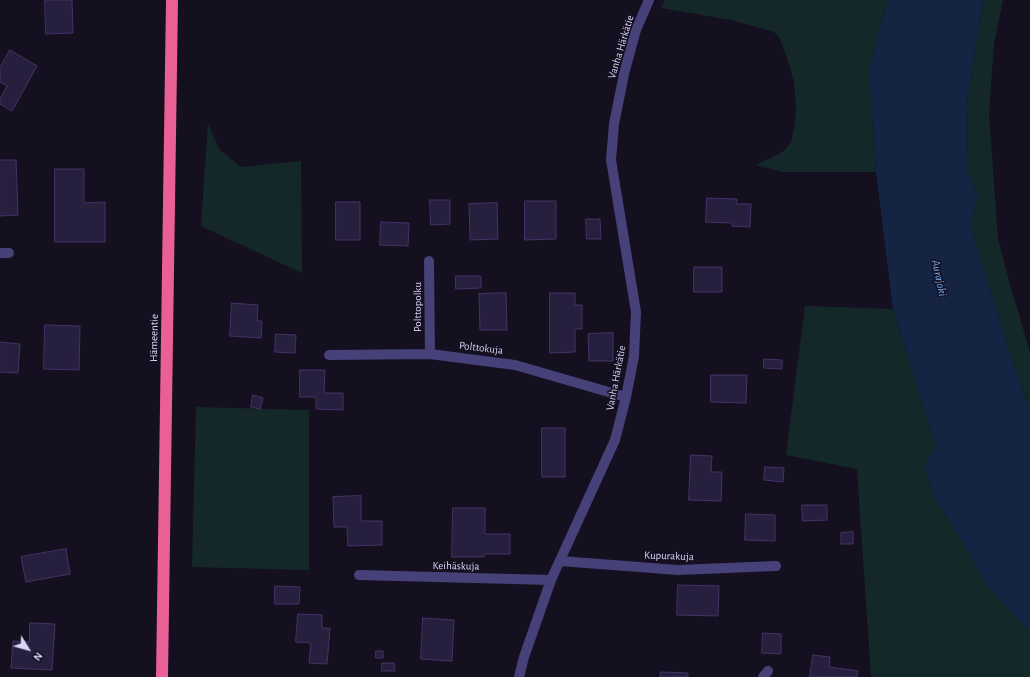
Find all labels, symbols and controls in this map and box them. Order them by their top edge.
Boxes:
street label: Vanha Härkätie [605,14,637,80]
water label: Aurajoki [928,258,950,298]
street label: Polttopolku [411,282,425,332]
street label: Hämeentie [147,314,161,362]
street label: Polttokuja [458,339,504,357]
street label: Vanha Härkätie [603,344,629,412]
street label: Kupurakuja [644,549,694,563]
street label: Keihäskuja [432,559,480,573]
north arrow [8,629,48,669]
text: N [31,650,45,663]

